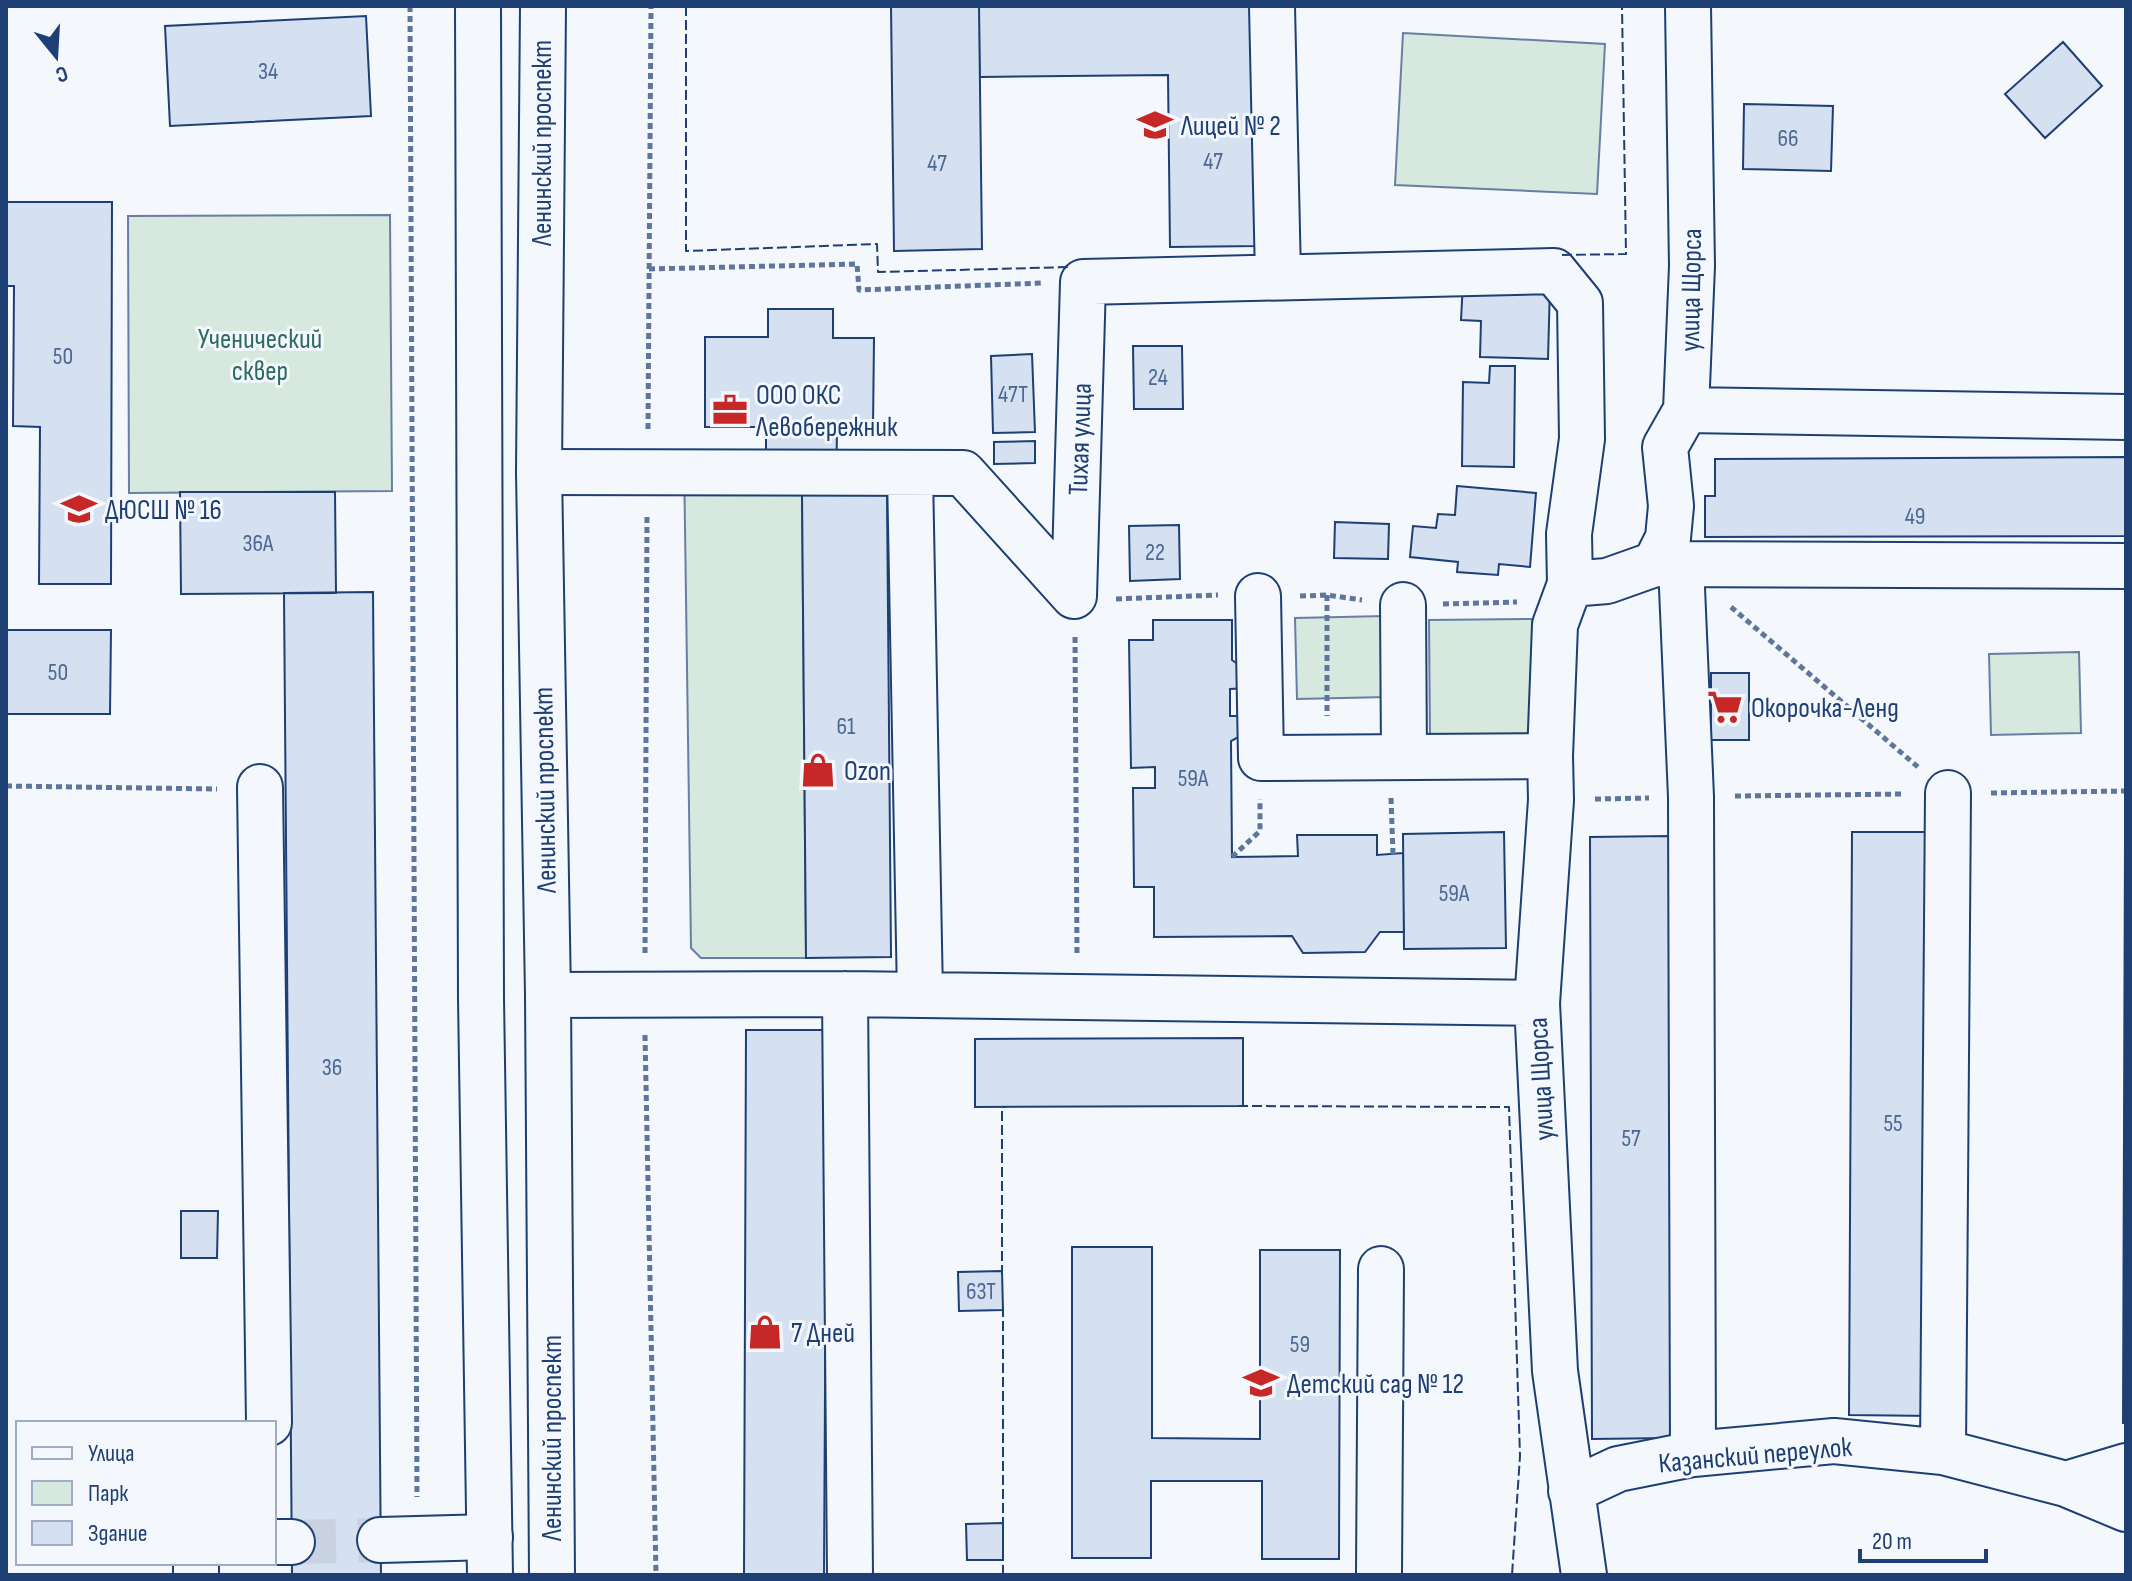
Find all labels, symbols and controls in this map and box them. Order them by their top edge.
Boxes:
north arrow [16,16,96,96]
street label: Ленинский проспект [526,40,559,247]
house number: 34 [258,57,278,86]
text: С [52,59,71,88]
school or university icon: Лицей № 2 [1136,106,1174,144]
place label: Лицей № 2 [1180,110,1281,143]
house number: 66 [1777,124,1799,153]
house number: 47 [1203,147,1223,176]
house number: 47 [927,149,947,178]
street label: улица Щорса [1674,228,1709,352]
park label: Ученический сквер [198,323,322,388]
house number: 50 [53,342,73,371]
house number: 24 [1148,363,1168,392]
place label: ООО ОКС Левобережник [755,379,898,444]
house number: 47Т [998,380,1028,409]
street label: Тихая улица [1062,382,1099,496]
office icon: ООО ОКС Левобережник [711,391,749,429]
school or university icon: ДЮСШ № 16 [60,490,98,528]
place label: ДЮСШ № 16 [105,494,222,527]
house number: 49 [1905,502,1925,531]
house number: 36А [243,529,274,558]
house number: 22 [1145,538,1165,567]
house number: 50 [48,658,68,687]
street label: Ленинский проспект [527,687,564,894]
supermarket icon: Окорочка-Ленд [1706,688,1744,726]
place label: Окорочка-Ленд [1751,692,1899,725]
house number: 61 [837,712,856,741]
shop icon: Ozon [799,751,837,789]
place label: Ozon [844,755,891,788]
house number: 59А [1178,764,1209,793]
house number: 59А [1439,879,1470,908]
street label: улица Щорса [1522,1017,1561,1141]
house number: 36 [322,1053,342,1082]
house number: 55 [1883,1109,1903,1138]
house number: 57 [1621,1124,1641,1153]
house number: 63Т [966,1277,996,1306]
shop icon: 7 Дней [746,1313,784,1351]
place label: 7 Дней [791,1317,855,1350]
house number: 59 [1290,1330,1310,1359]
street label: Ленинский проспект [536,1335,569,1542]
school or university icon: Детский сад № 12 [1242,1364,1280,1402]
place label: Детский сад № 12 [1287,1368,1464,1401]
legend [16,1421,276,1565]
street label: Казанский переулок [1657,1431,1854,1480]
text: Улица [88,1439,134,1468]
text: Парк [88,1479,129,1508]
scale bar [1860,1513,1986,1563]
text: Здание [88,1519,147,1548]
text: 20 m [1872,1527,1912,1556]

